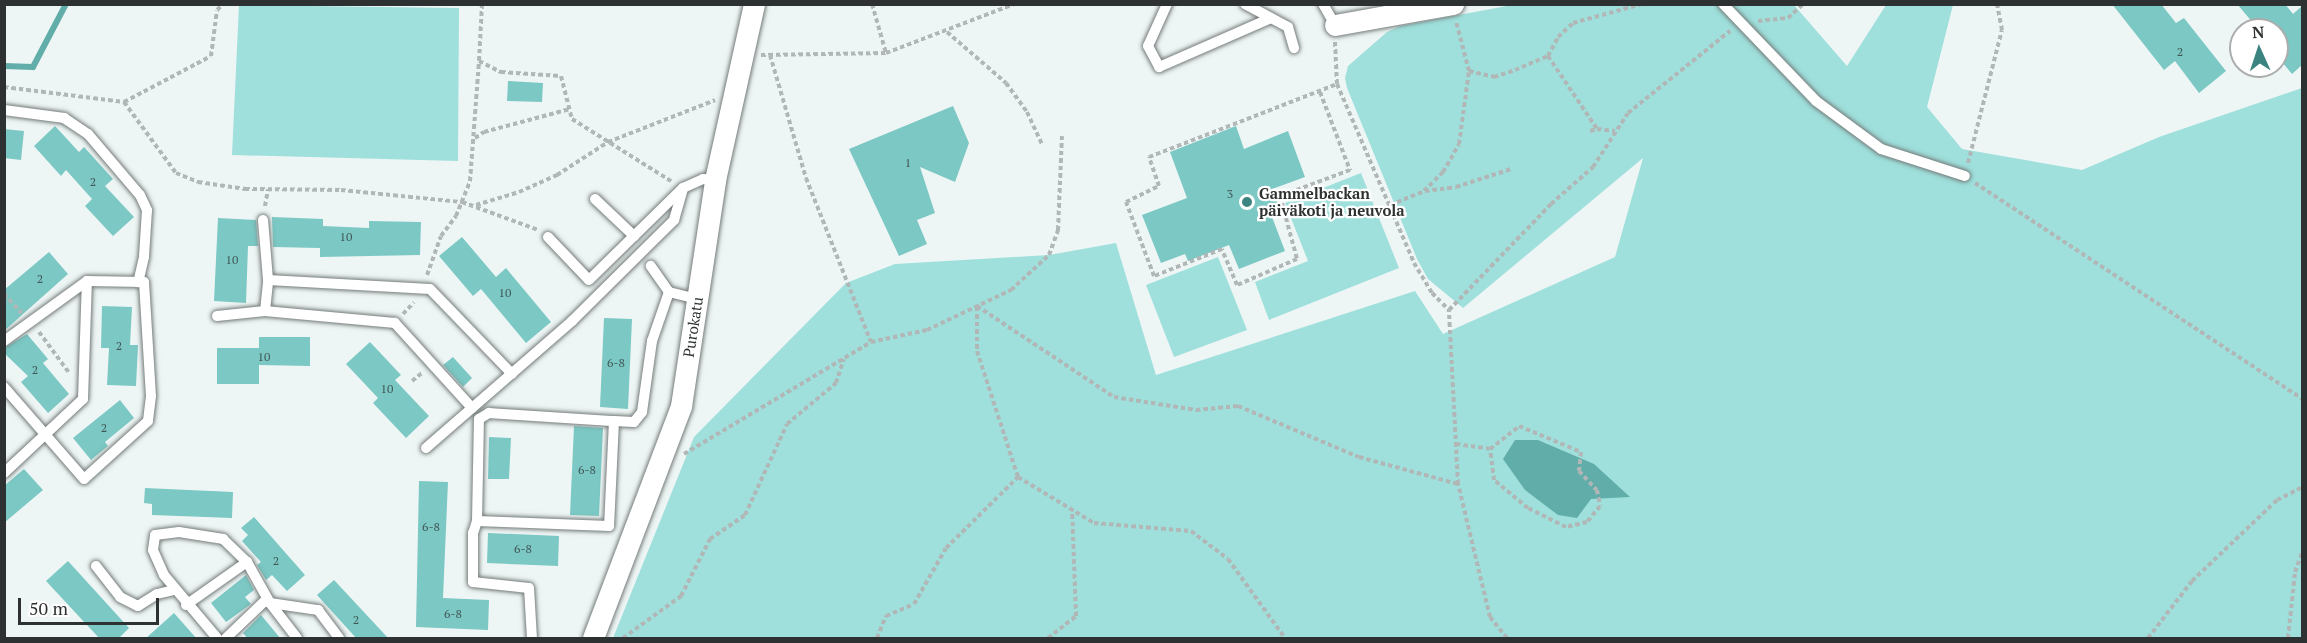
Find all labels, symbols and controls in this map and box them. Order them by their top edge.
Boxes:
north arrow [2229,18,2289,78]
text: N [2252,21,2265,43]
house number: 2 [2177,45,2183,59]
house number: 1 [905,156,911,170]
house number: 2 [90,175,96,189]
place label: Gammelbackan päiväkoti ja neuvola [1259,184,1405,219]
house number: 3 [1227,187,1233,201]
marker: Gammelbackan päiväkoti ja neuvola [1240,195,1254,209]
house number: 10 [340,230,352,244]
house number: 10 [226,253,238,267]
house number: 2 [37,272,43,286]
house number: 10 [499,286,511,300]
street label: Purokatu [679,295,707,359]
house number: 2 [116,339,122,353]
house number: 10 [258,350,270,364]
house number: 6-8 [607,356,625,370]
house number: 2 [32,363,38,377]
house number: 10 [381,382,393,396]
house number: 2 [101,421,107,435]
house number: 6-8 [578,463,596,477]
house number: 6-8 [422,520,440,534]
house number: 6-8 [514,542,532,556]
house number: 2 [273,554,279,568]
scale bar [21,586,162,624]
text: 50 m [29,596,68,620]
house number: 6-8 [444,607,462,621]
house number: 2 [353,613,359,627]

